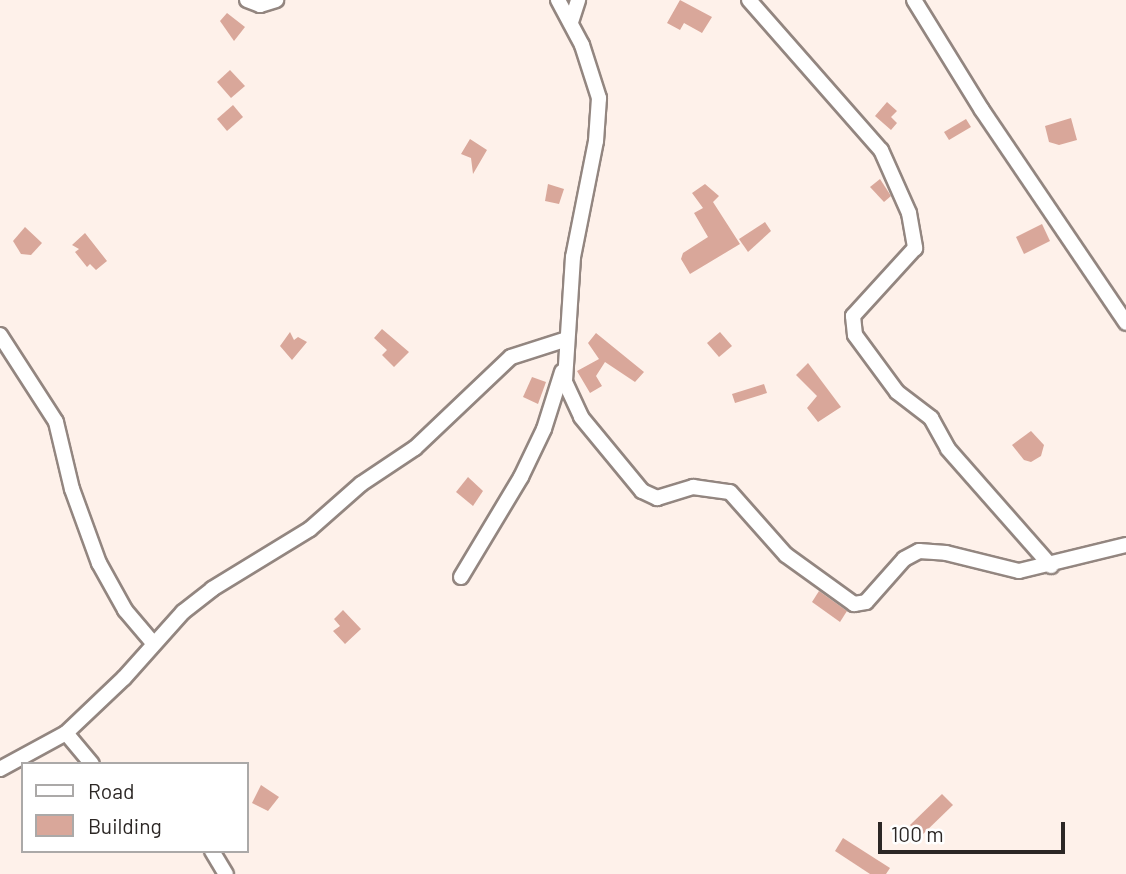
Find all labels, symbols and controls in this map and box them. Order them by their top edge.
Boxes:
legend [21,762,248,853]
text: Road [88,778,134,803]
scale bar [881,808,1068,852]
text: Building [88,813,162,838]
text: 100 m [891,821,944,846]

